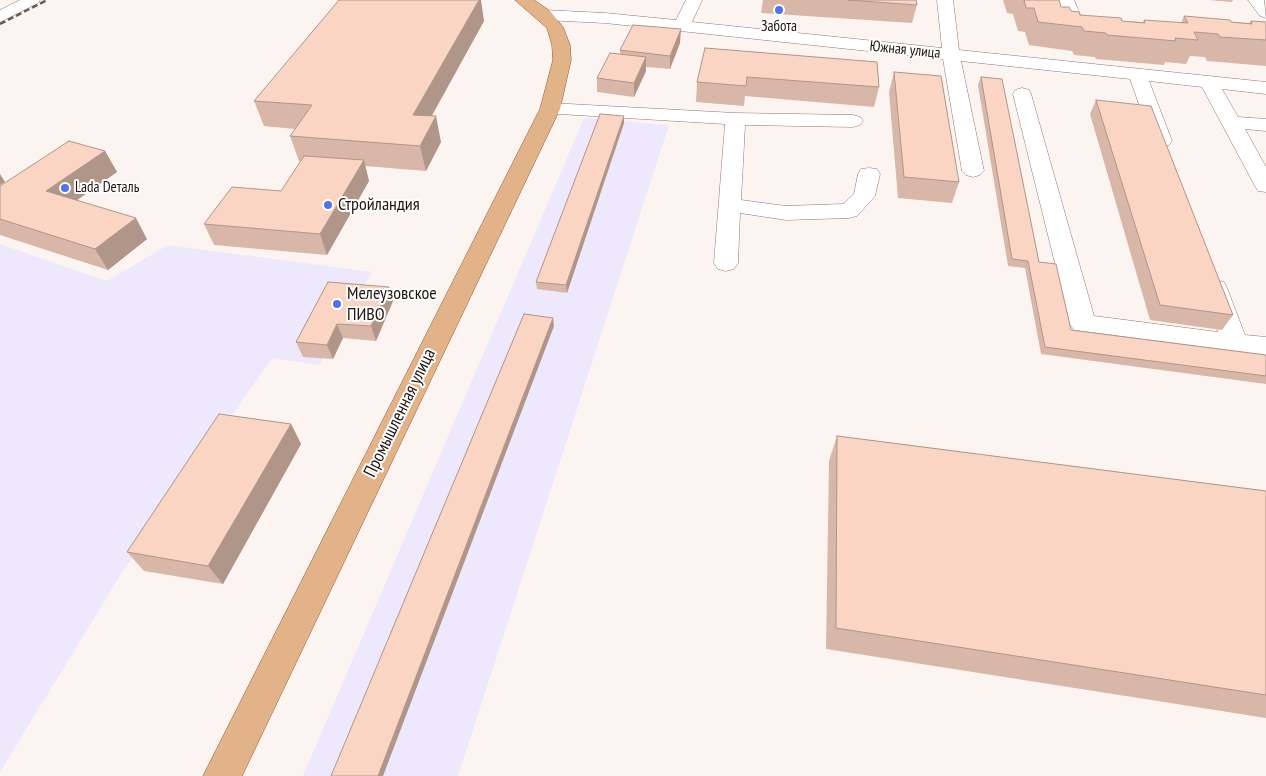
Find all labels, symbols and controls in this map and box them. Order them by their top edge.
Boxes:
marker: Забота [773,4,785,16]
place label: Забота [761,18,797,36]
street label: Южная улица [869,37,941,63]
place label: Lada Dеталь [75,179,139,197]
marker: Lada Dеталь [59,182,71,194]
place label: Стройландия [338,194,420,216]
marker: Стройландия [322,199,334,211]
place label: Мелеузовское ПИВО [347,283,437,326]
marker: Мелеузовское ПИВО [331,298,343,310]
street label: Промышленная улица [360,345,440,481]

